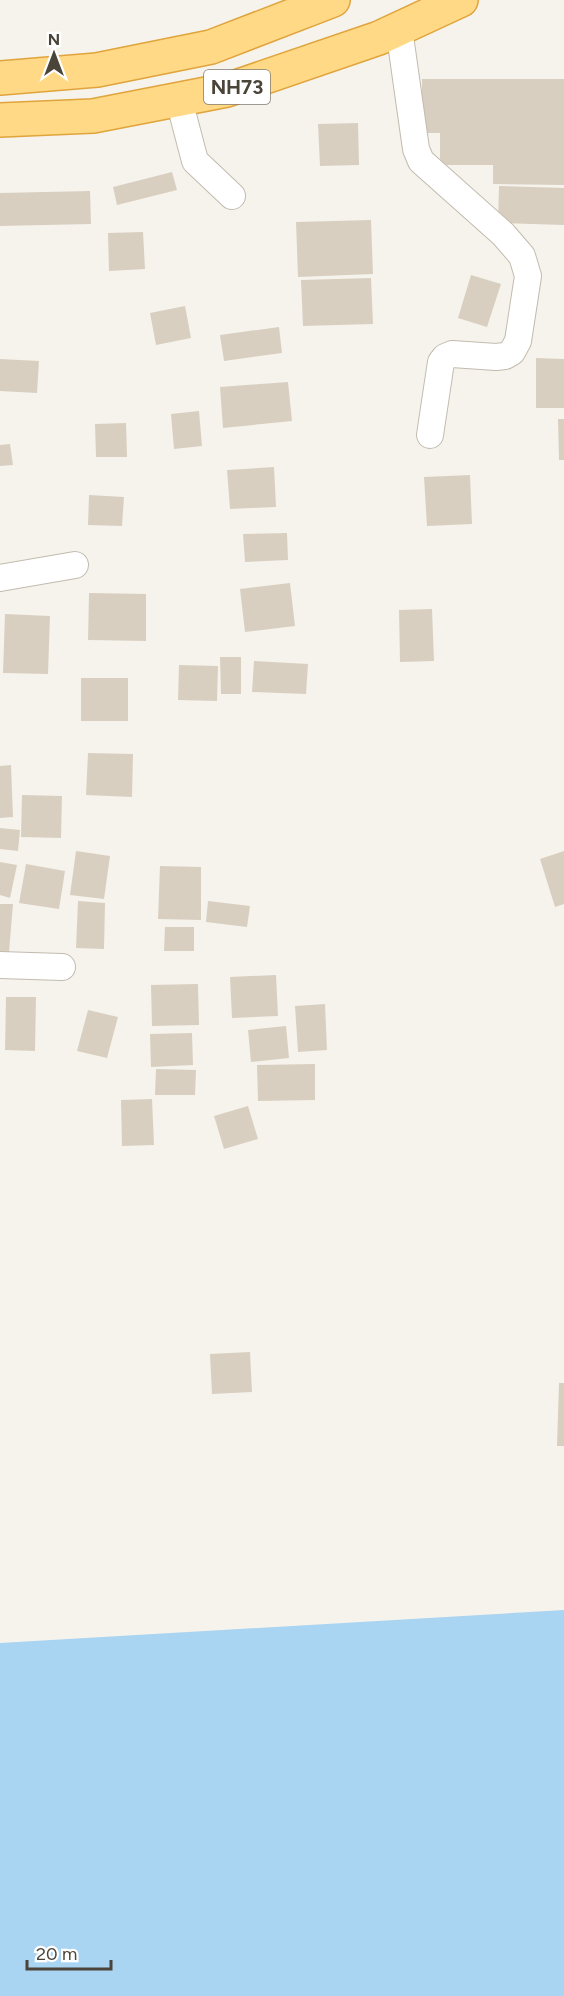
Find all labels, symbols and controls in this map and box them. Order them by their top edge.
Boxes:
north arrow [24,24,84,84]
text: N [48,30,60,49]
road number: NH73 [204,70,270,104]
scale bar [27,1933,111,1971]
text: 20 m [36,1943,77,1965]

